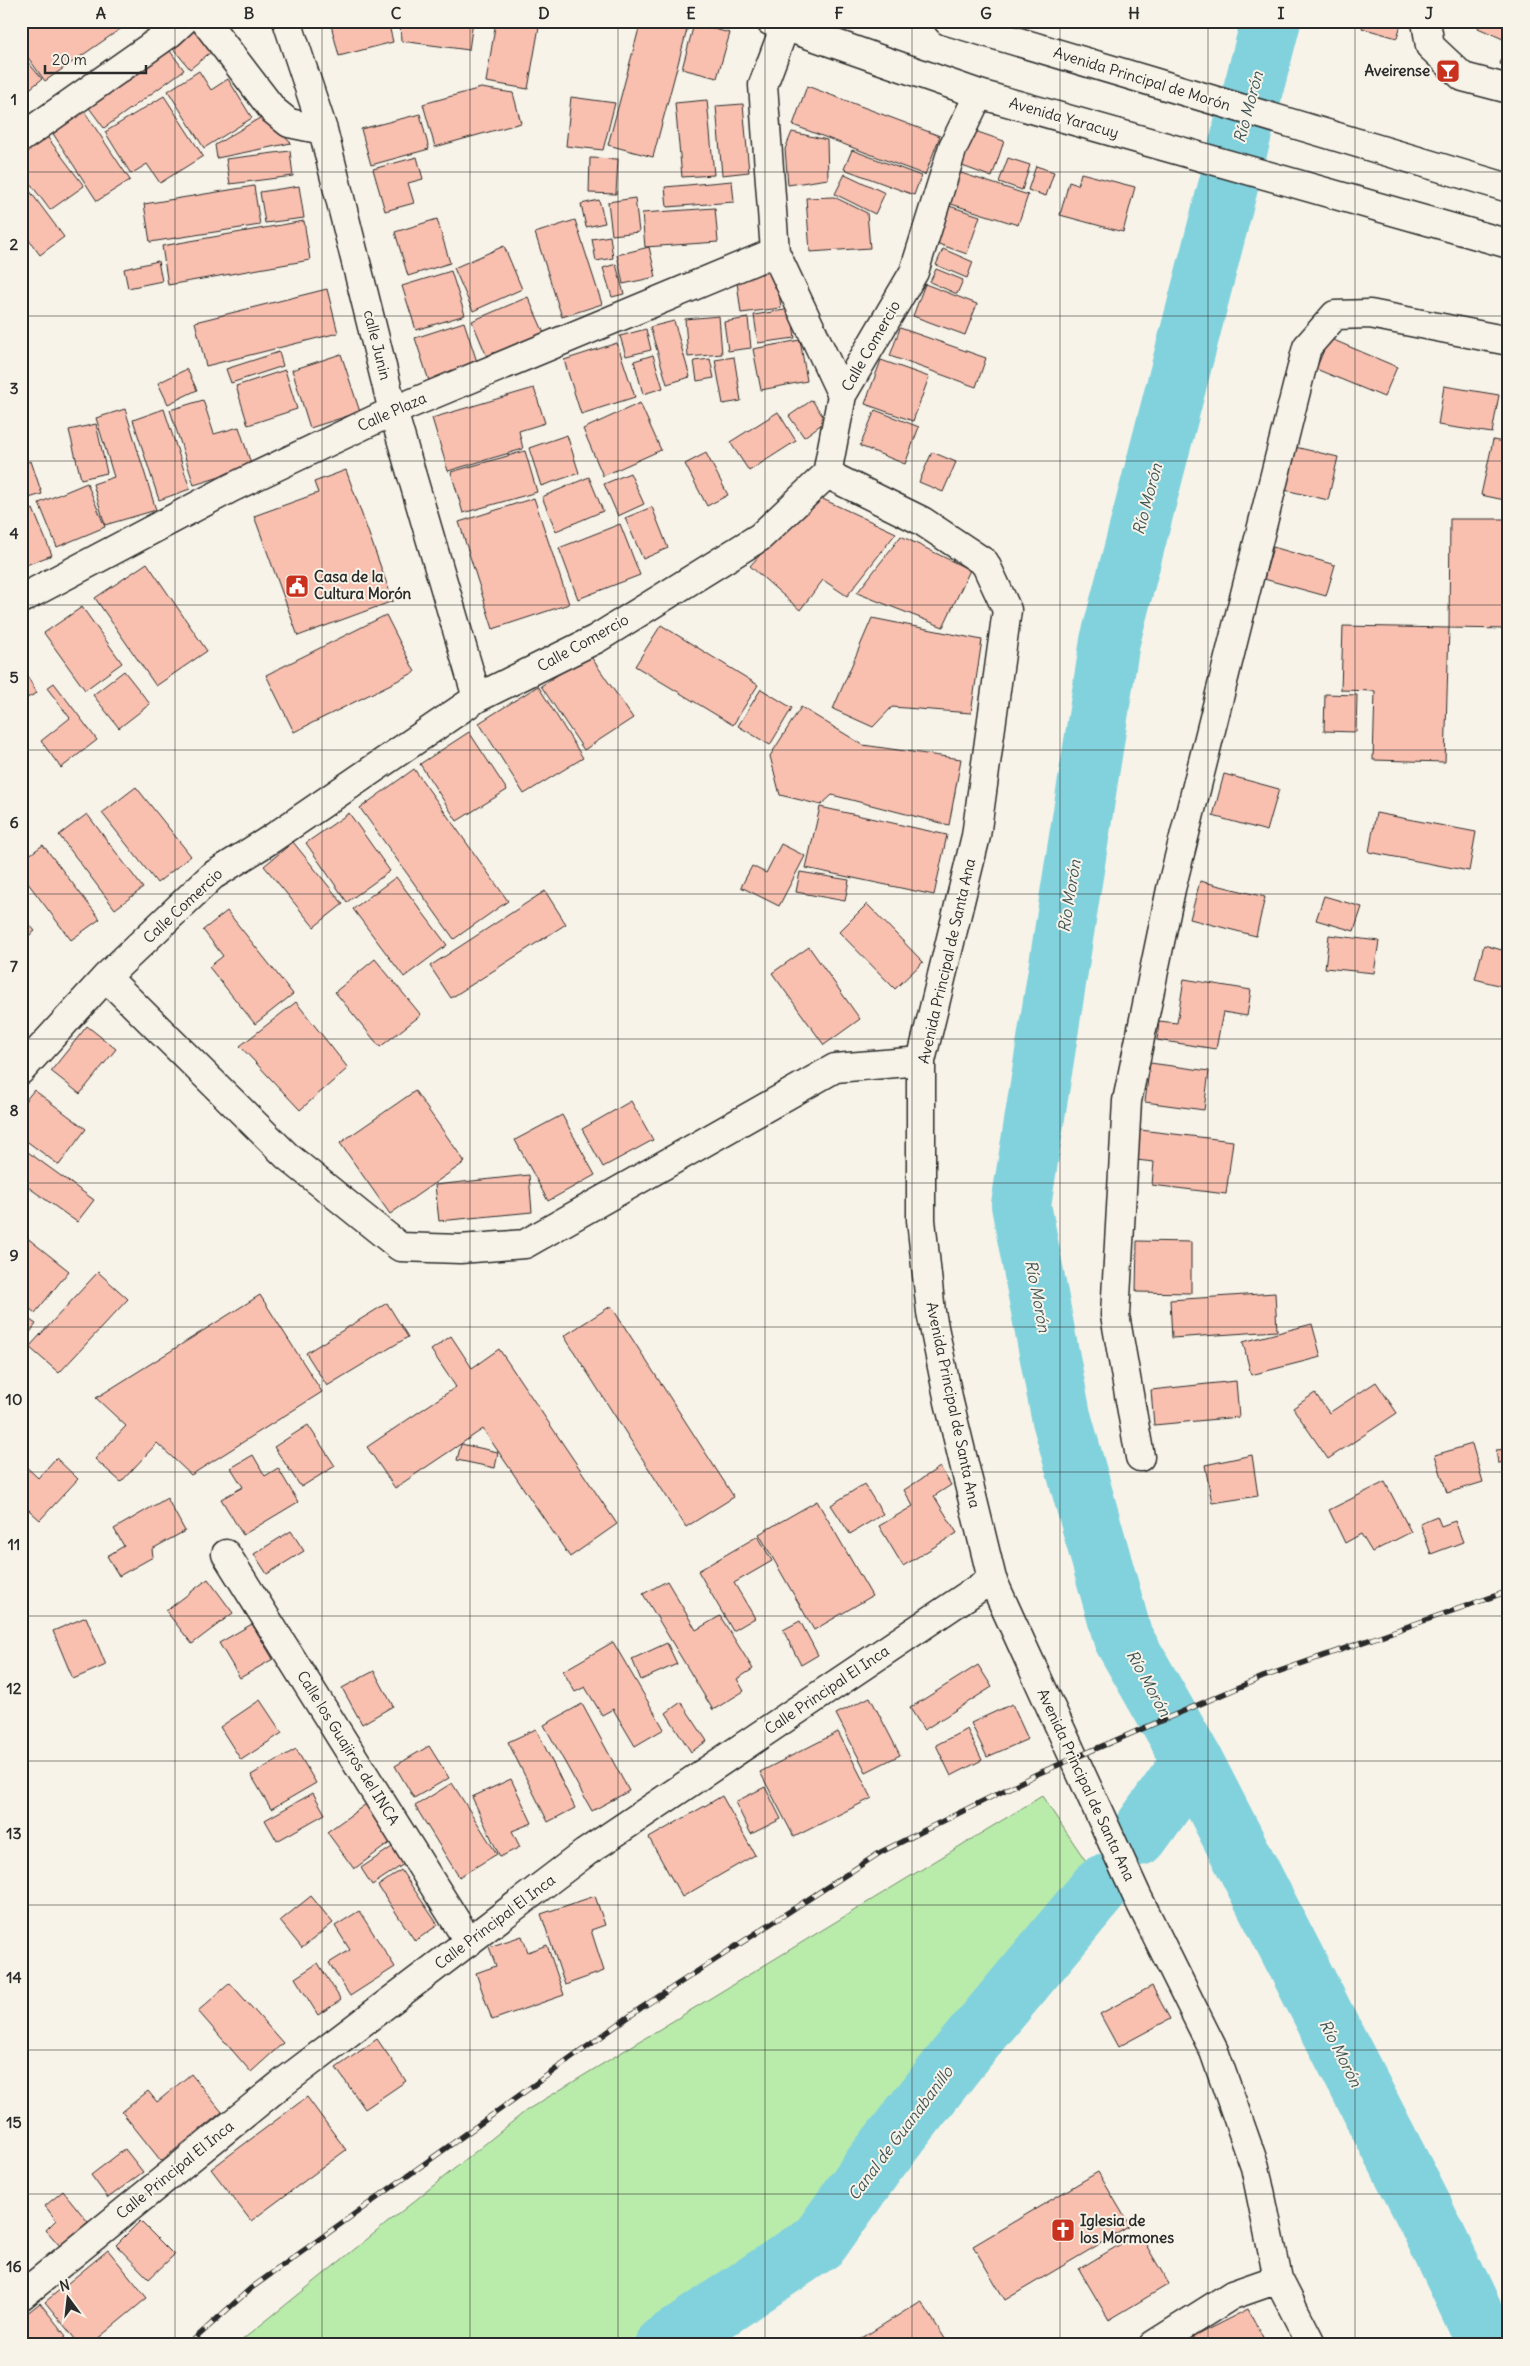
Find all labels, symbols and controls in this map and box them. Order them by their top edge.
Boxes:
text: A [96,3,106,23]
text: B [244,3,255,23]
text: C [391,3,402,23]
text: D [538,3,550,23]
text: E [686,3,696,23]
text: F [834,3,844,23]
text: G [980,3,992,23]
text: H [1128,3,1140,23]
text: I [1278,3,1285,23]
text: J [1425,3,1434,23]
scale bar [45,42,146,74]
street label: Avenida Principal de Morón [1051,43,1233,115]
text: 20 m [52,50,87,69]
bar icon: Aveirense [1435,58,1461,84]
place label: Aveirense [1364,61,1430,80]
water label: Río Morón [1229,68,1267,145]
text: 1 [11,89,17,109]
street label: Avenida Yaracuy [1007,93,1121,142]
text: 2 [10,234,19,254]
street label: Calle Comercio [837,297,904,394]
street label: calle Junin [360,308,395,382]
text: 3 [9,378,19,398]
street label: Calle Plaza [354,388,430,435]
water label: Río Morón [1128,460,1166,537]
text: 4 [9,523,19,543]
place label: Casa de la Cultura Morón [314,567,412,603]
public building icon: Casa de la Cultura Morón [284,573,310,599]
street label: Calle Comercio [534,610,632,675]
text: 5 [9,667,19,687]
text: 6 [9,812,19,832]
street label: Avenida Principal de Santa Ana [914,856,979,1065]
water label: Río Morón [1053,858,1085,934]
street label: Calle Comercio [139,864,226,947]
text: 7 [10,956,18,976]
text: 8 [9,1100,19,1120]
text: 9 [9,1245,19,1265]
water label: Río Morón [1021,1258,1055,1334]
street label: Avenida Principal de Santa Ana [922,1300,985,1510]
text: 10 [6,1389,22,1409]
text: 11 [8,1534,20,1554]
street label: Calle Principal El Inca [761,1641,893,1738]
water label: Río Morón [1123,1646,1176,1720]
street label: Calle los Guajiros del INCA [293,1667,404,1829]
text: 12 [6,1678,22,1698]
street label: Avenida Principal de Santa Ana [1033,1686,1140,1884]
text: 13 [6,1823,22,1843]
street label: Calle Principal El Inca [431,1870,559,1973]
text: 14 [6,1967,22,1987]
water label: Río Morón [1316,2016,1367,2091]
water label: Canal de Guanabanillo [843,2061,957,2204]
text: 15 [6,2112,22,2132]
street label: Calle Principal El Inca [112,2116,238,2223]
place label: Iglesia de los Mormones [1080,2211,1174,2247]
church icon: Iglesia de los Mormones [1050,2217,1076,2243]
text: 16 [6,2256,22,2276]
north arrow [42,2274,92,2324]
text: N [58,2275,72,2295]

